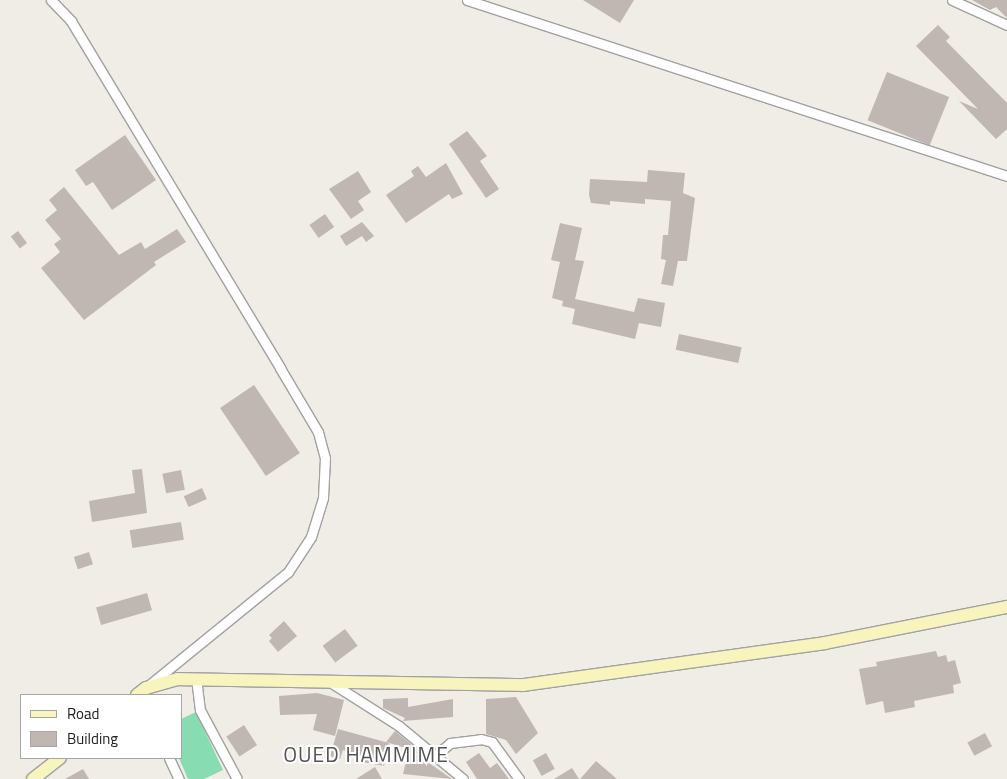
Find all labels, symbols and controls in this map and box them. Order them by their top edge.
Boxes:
legend [20,694,182,759]
text: Road [67,702,99,725]
text: Building [67,727,118,750]
district label: OUED HAMMIME [282,741,450,767]

